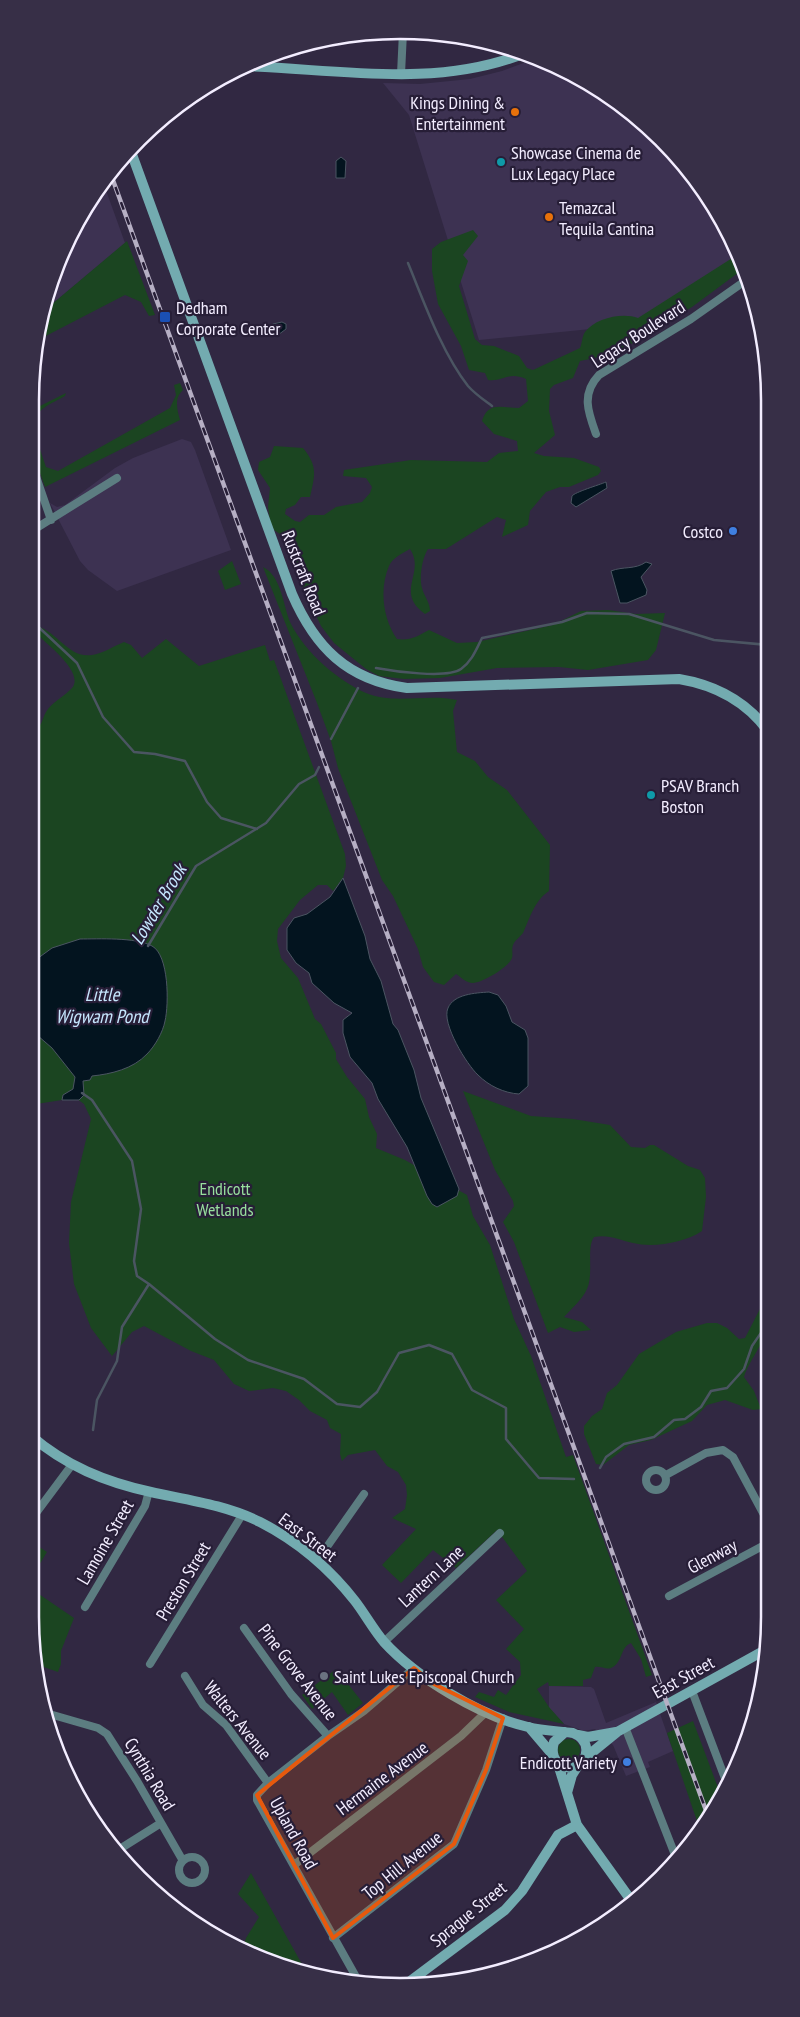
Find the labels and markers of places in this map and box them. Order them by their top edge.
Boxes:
place label: Kings Dining & Entertainment [410,91,505,135]
marker: Kings Dining & Entertainment [509,106,521,118]
place label: Showcase Cinema de Lux Legacy Place [511,141,641,185]
marker: Showcase Cinema de Lux Legacy Place [495,156,507,168]
place label: Temazcal Tequila Cantina [559,196,654,240]
marker: Temazcal Tequila Cantina [543,211,555,223]
place label: Dedham Corporate Center [176,296,281,340]
marker: Dedham Corporate Center [158,310,172,324]
place label: Costco [683,520,723,543]
marker: Costco [727,525,739,537]
place label: PSAV Branch Boston [661,774,739,818]
marker: PSAV Branch Boston [645,789,657,801]
place label: Saint Lukes Episcopal Church [334,1665,514,1688]
marker: Saint Lukes Episcopal Church [318,1670,330,1682]
place label: Endicott Variety [520,1751,617,1774]
marker: Endicott Variety [621,1756,633,1768]

